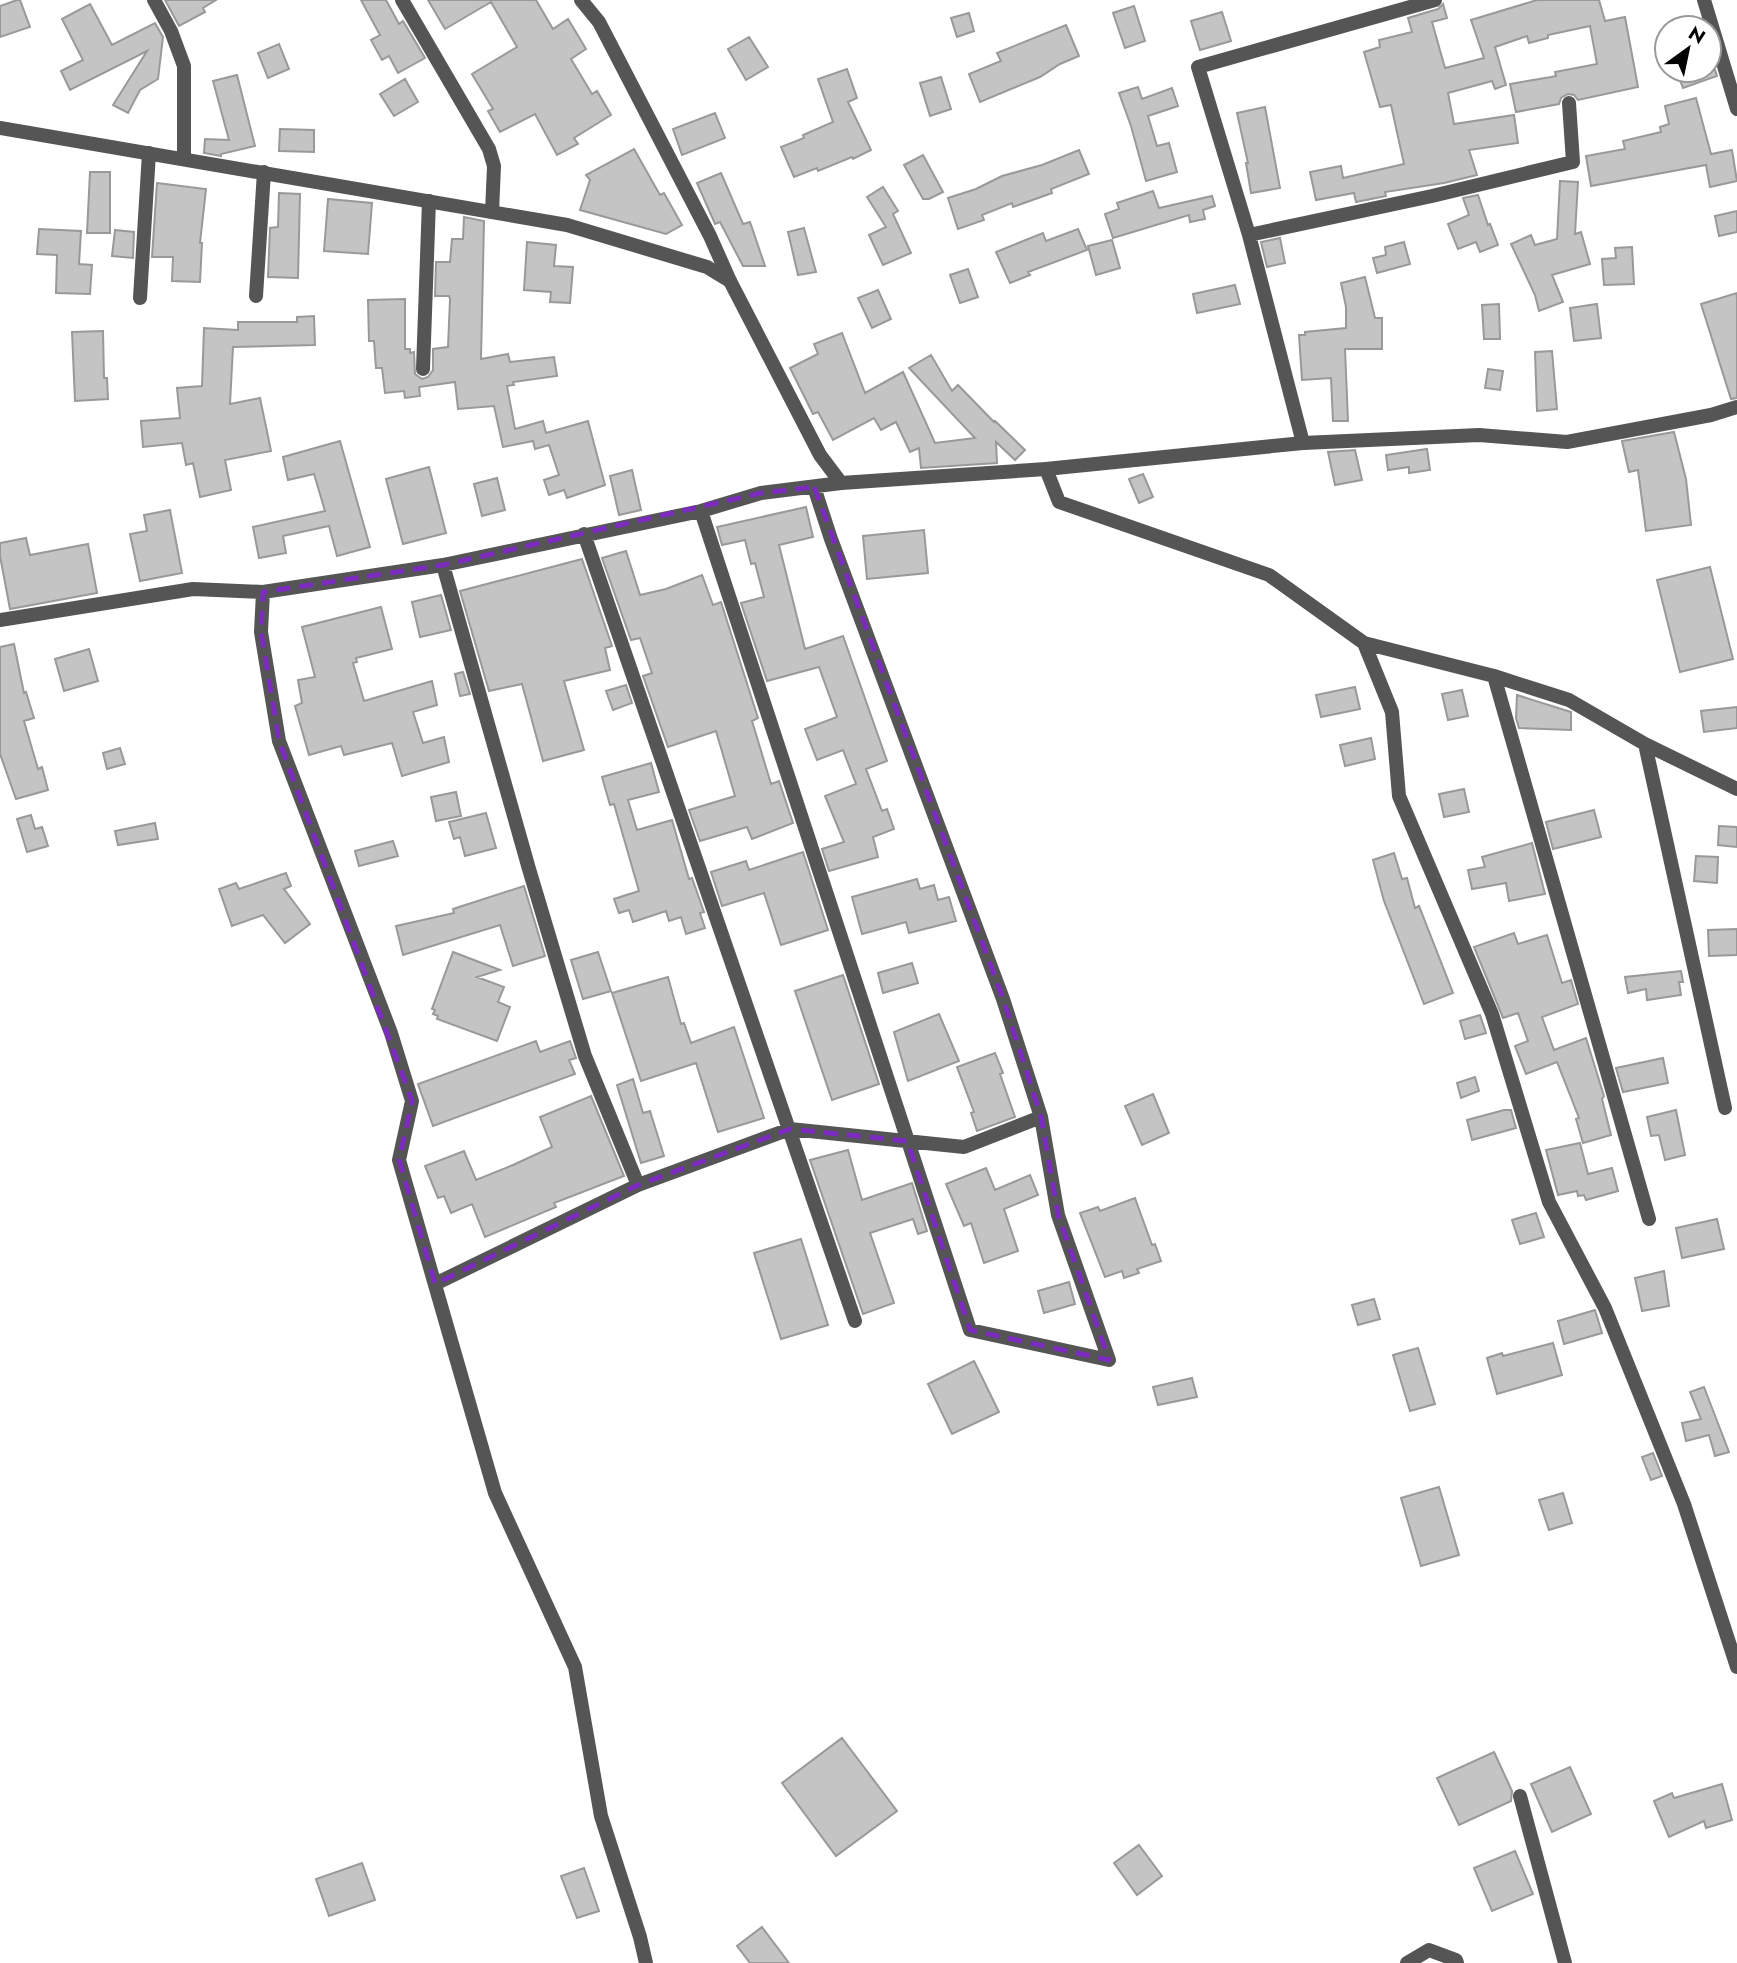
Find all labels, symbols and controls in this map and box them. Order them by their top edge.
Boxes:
north arrow [1653,14,1723,84]
text: N [1683,20,1711,51]

